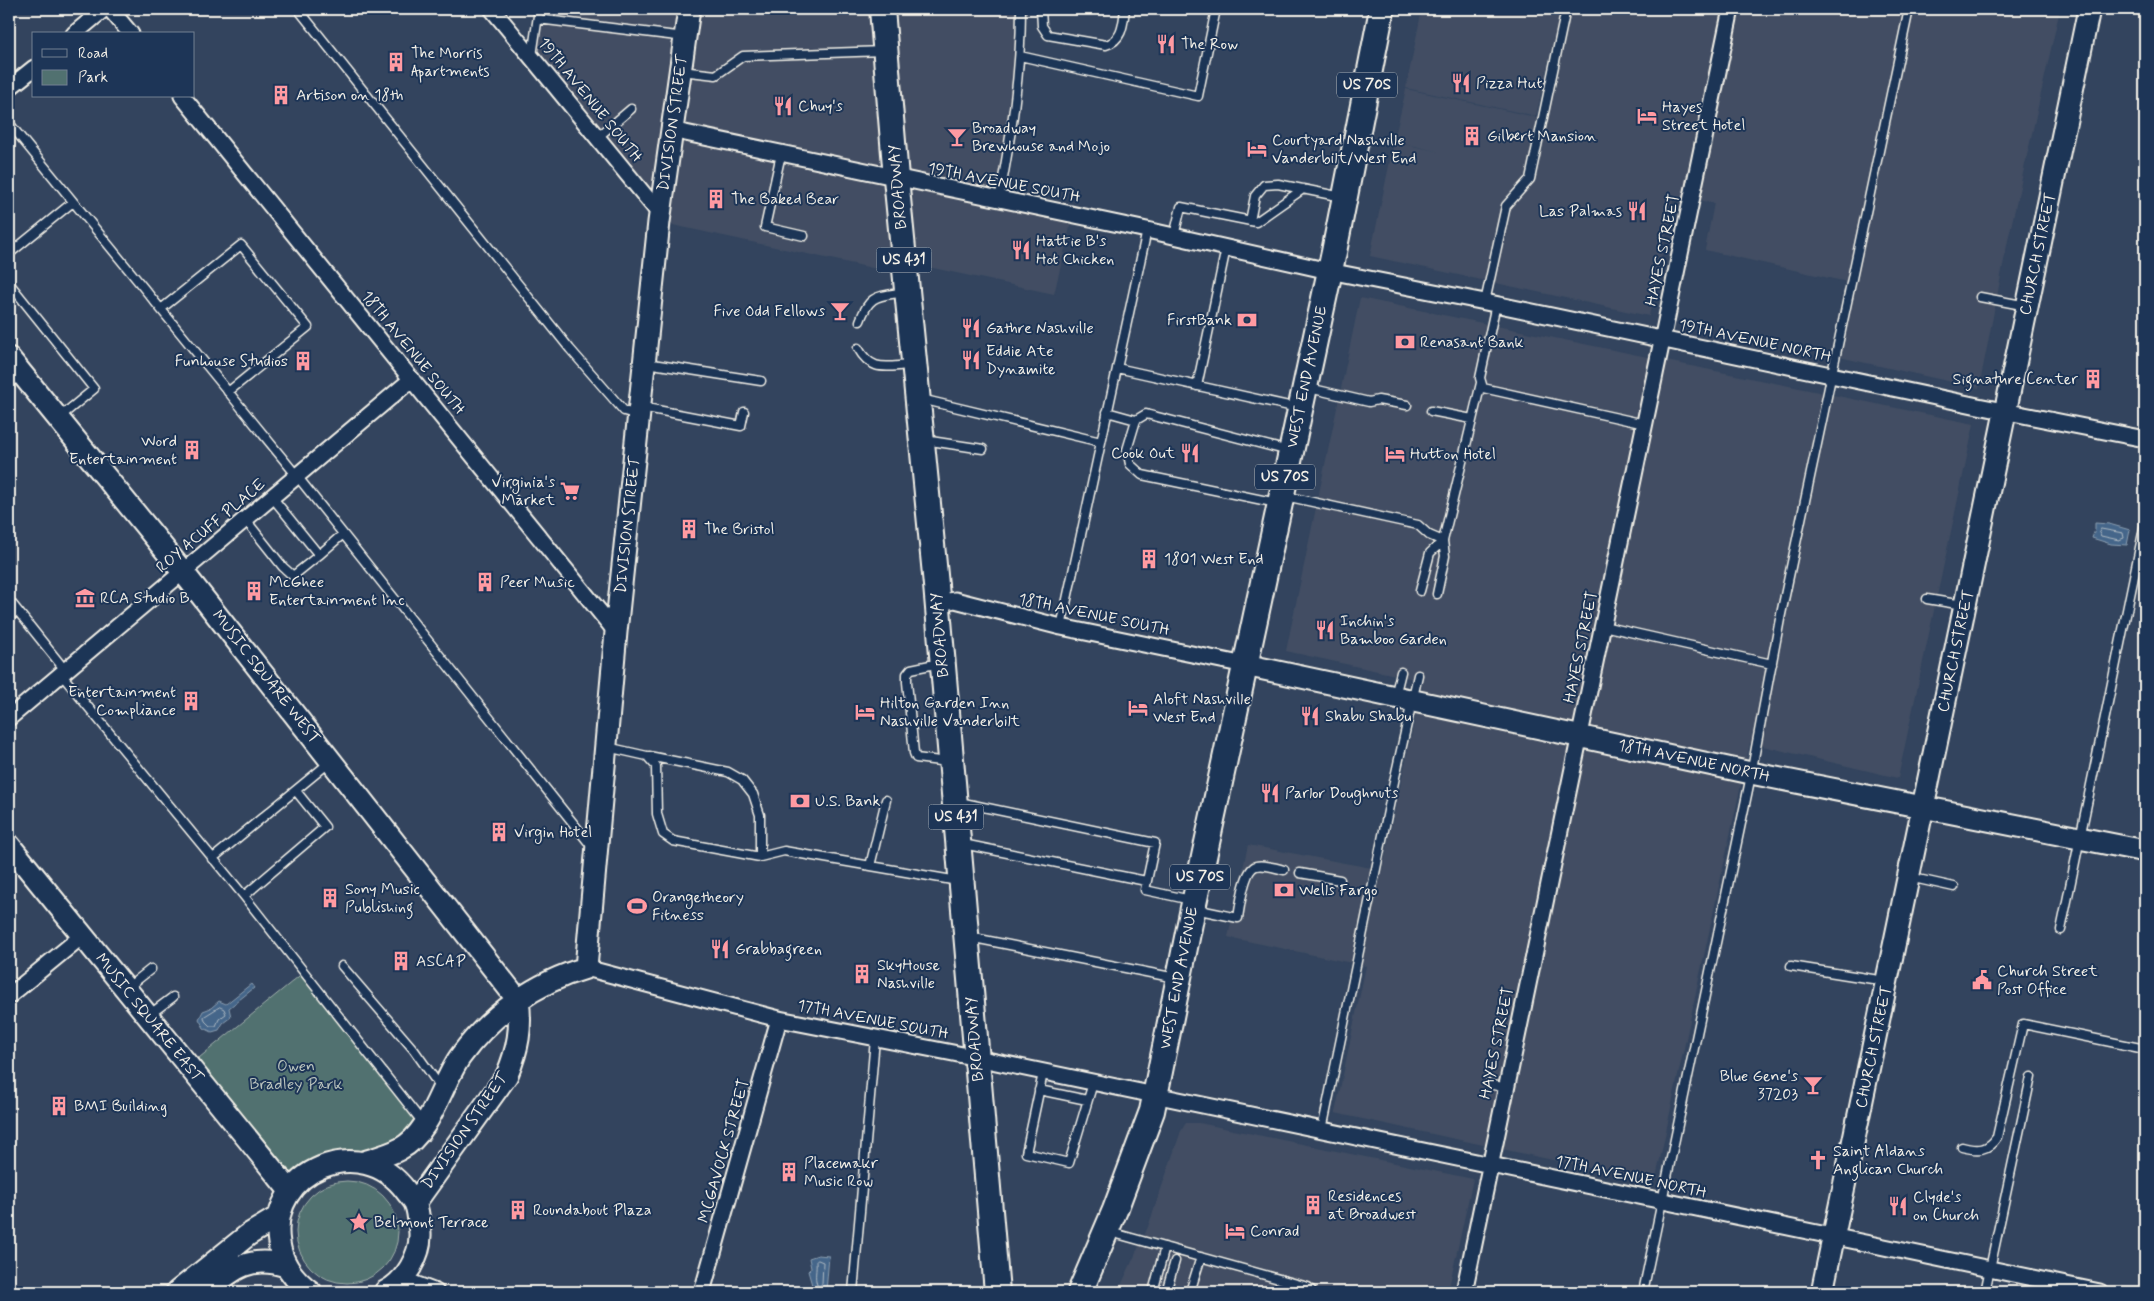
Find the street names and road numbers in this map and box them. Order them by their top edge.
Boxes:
street label: 19TH AVENUE SOUTH [533,33,647,167]
street label: DIVISION STREET [653,52,693,193]
road number: US 70S [1337,72,1397,98]
street label: BROADWAY [884,144,912,230]
street label: 19TH AVENUE SOUTH [926,158,1083,208]
street label: CHURCH STREET [2015,191,2061,317]
street label: HAYES STREET [1641,192,1685,308]
road number: US 431 [876,248,932,272]
street label: 18TH AVENUE SOUTH [356,287,470,420]
street label: WEST END AVENUE [1282,304,1332,450]
street label: 19TH AVENUE NORTH [1677,315,1833,367]
street label: DIVISION STREET [610,454,646,595]
road number: US 70S [1255,464,1315,490]
street label: ROY ACUFF PLACE [152,474,270,578]
street label: CHURCH STREET [1933,588,1979,714]
street label: 18TH AVENUE SOUTH [1016,589,1172,641]
street label: HAYES STREET [1559,589,1603,705]
street label: BROADWAY [926,592,954,678]
street label: MUSIC SQUARE WEST [207,606,325,748]
street label: 18TH AVENUE NORTH [1616,735,1772,787]
road number: US 431 [928,804,984,830]
road number: US 70S [1170,864,1230,890]
street label: WEST END AVENUE [1155,905,1203,1051]
street label: MUSIC SQUARE EAST [90,949,208,1088]
street label: CHURCH STREET [1851,984,1897,1110]
street label: HAYES STREET [1475,985,1519,1101]
street label: 17TH AVENUE SOUTH [796,995,951,1045]
street label: BROADWAY [961,996,989,1082]
street label: DIVISION STREET [417,1068,514,1193]
street label: MCGAVOCK STREET [693,1076,755,1226]
street label: 17TH AVENUE NORTH [1553,1151,1709,1203]

